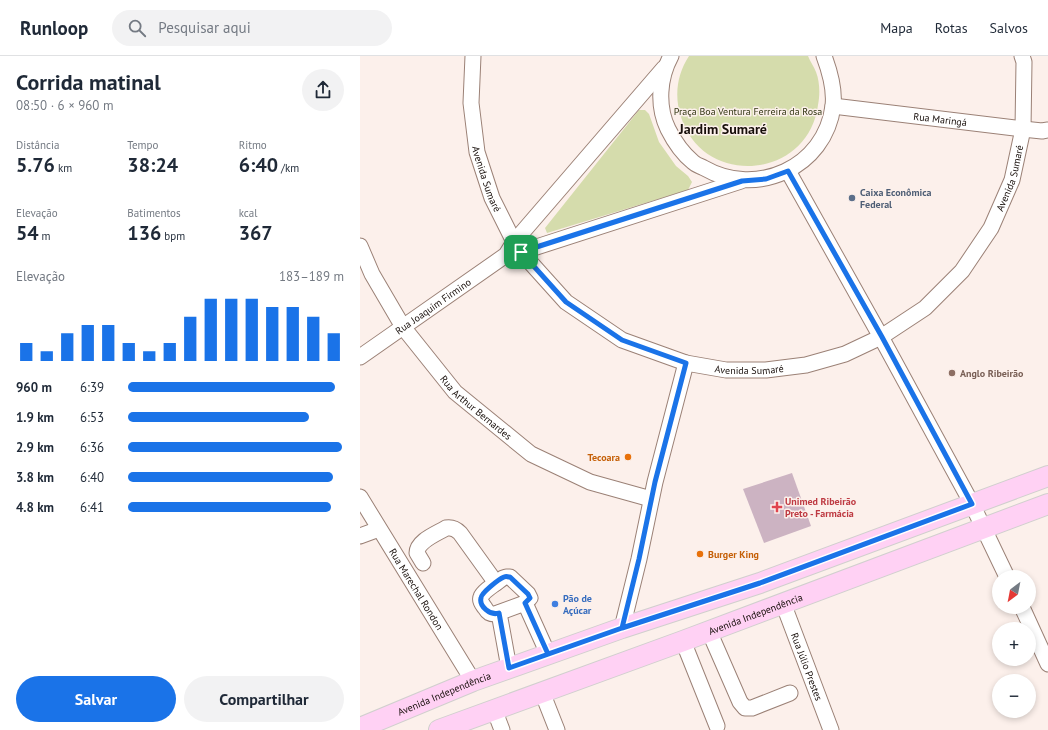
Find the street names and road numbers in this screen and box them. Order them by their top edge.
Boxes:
street label: Rua Maringá [913,110,968,129]
street label: Avenida Sumaré [993,144,1026,213]
street label: Avenida Sumaré [469,145,504,214]
street label: Rua Joaquim Firmino [393,276,474,337]
street label: Avenida Sumaré [714,362,784,377]
street label: Rua Arthur Bernardes [437,373,514,443]
street label: Rua Marechal Rondon [386,546,446,632]
street label: Avenida Independência [707,591,804,638]
street label: Rua Júlio Prestes [788,631,825,702]
street label: Avenida Independência [396,669,493,719]

